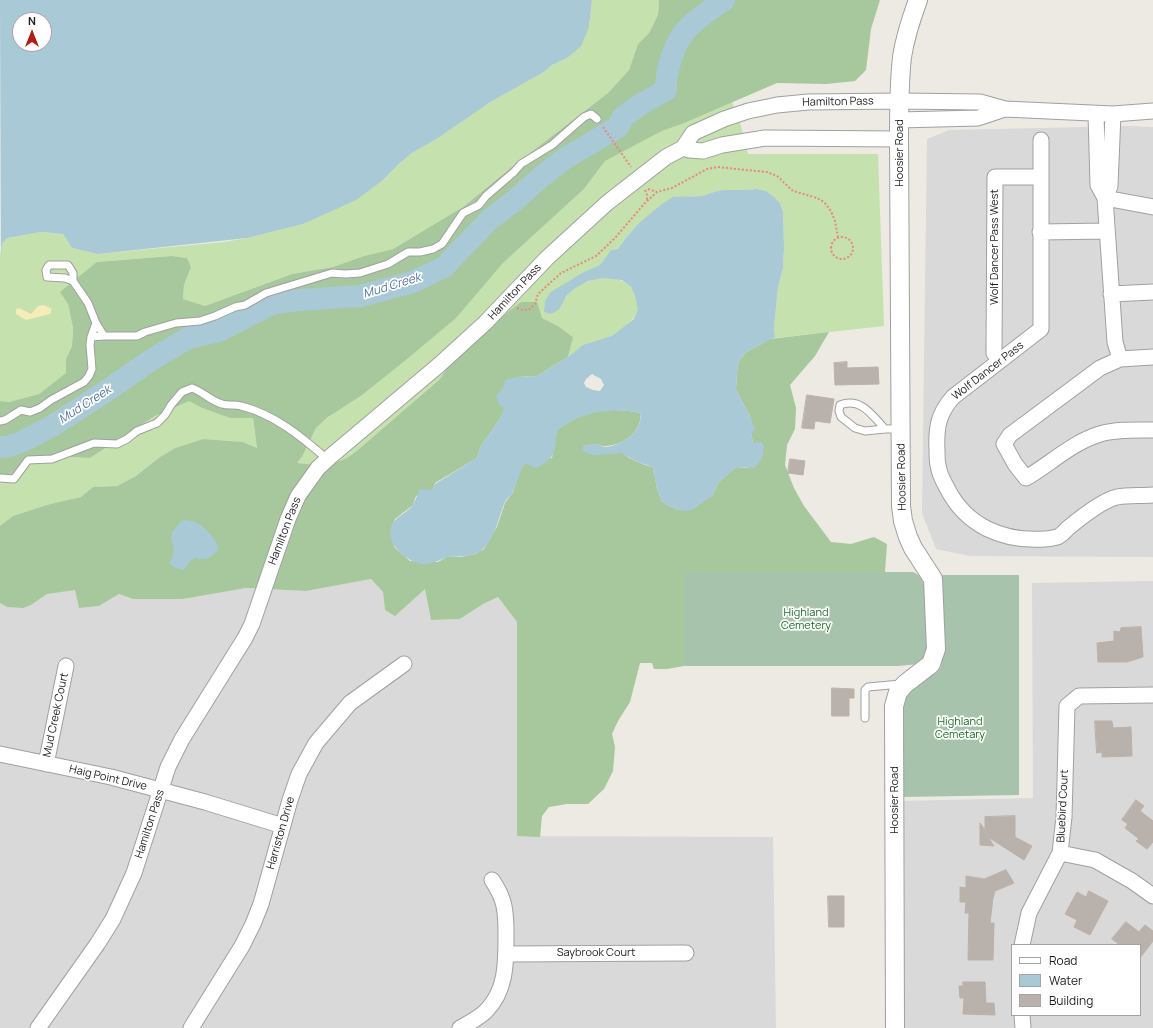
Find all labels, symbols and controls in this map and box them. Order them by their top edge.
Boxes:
north arrow [12,12,52,52]
text: N [28,13,36,28]
street label: Hamilton Pass [802,95,874,109]
street label: Hoosier Road [893,119,907,187]
street label: Wolf Dancer Pass West [988,189,1002,305]
street label: Hamilton Pass [486,261,544,323]
water label: Mud Creek [361,270,423,302]
street label: Wolf Dancer Pass [950,339,1026,403]
water label: Mud Creek [56,383,114,427]
street label: Hoosier Road [895,443,909,511]
street label: Hamilton Pass [266,495,304,567]
park label: Highland Cemetery [781,606,831,632]
street label: Mud Creek Court [41,672,71,758]
park label: Highland Cemetary [935,715,985,741]
street label: Haig Point Drive [68,763,148,793]
street label: Hoosier Road [888,766,902,834]
street label: Bluebird Court [1054,769,1072,843]
street label: Hamilton Pass [133,788,167,860]
street label: Harriston Drive [264,795,298,871]
legend [1011,944,1141,1016]
street label: Saybrook Court [557,946,635,960]
text: Road [1049,952,1077,969]
text: Water [1049,972,1082,989]
text: Building [1049,992,1093,1009]

